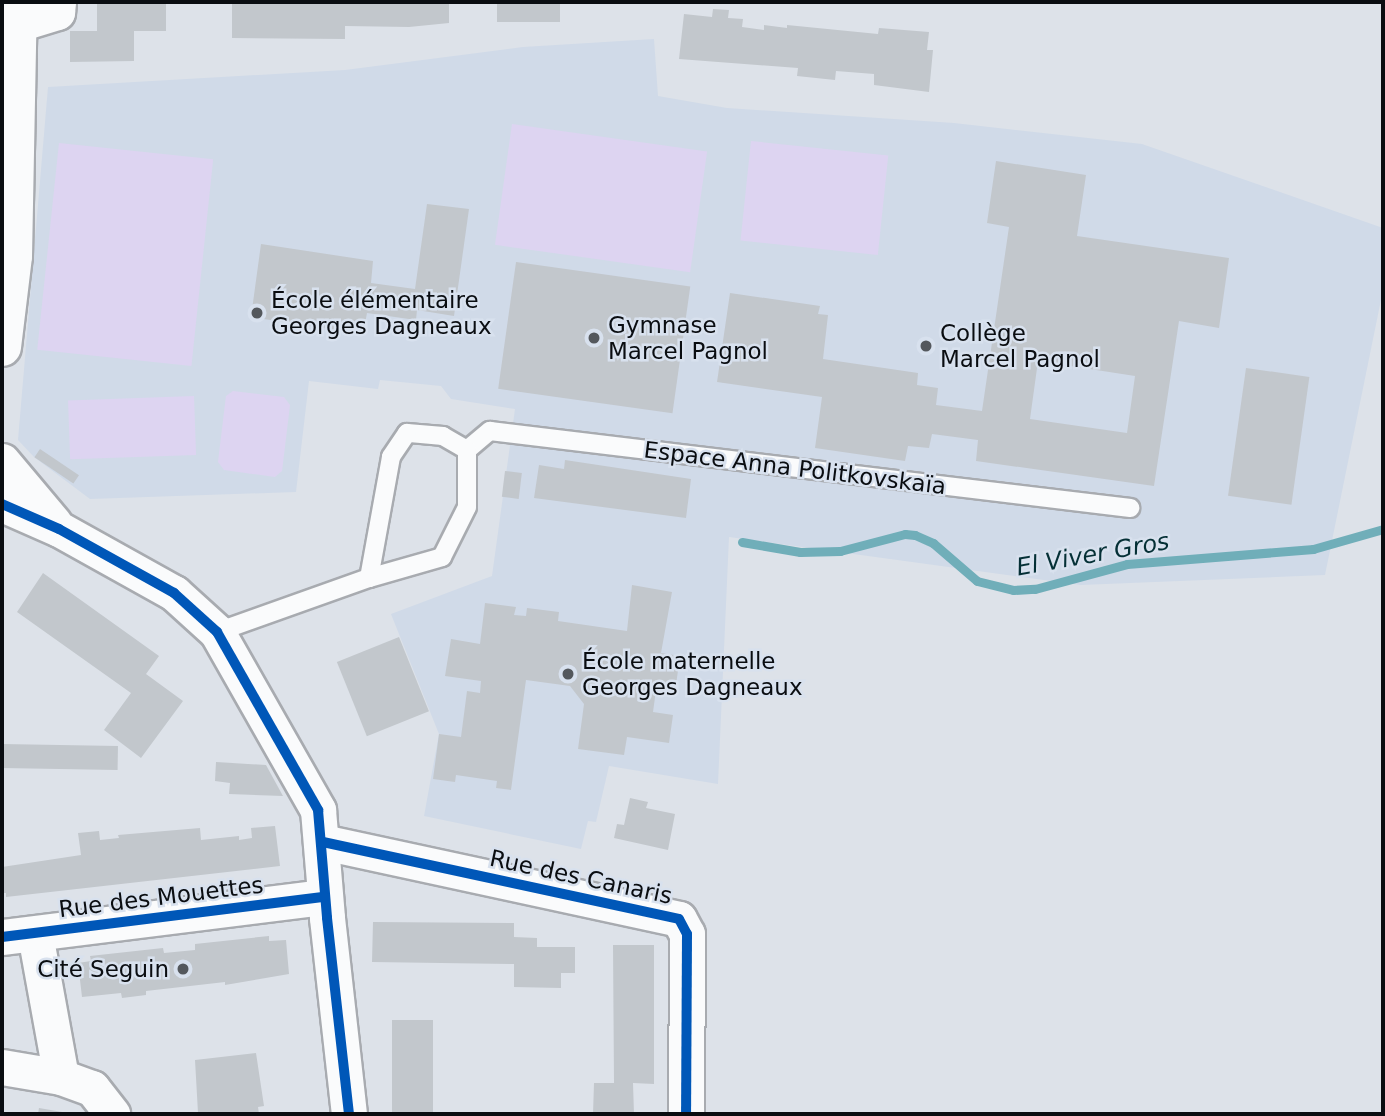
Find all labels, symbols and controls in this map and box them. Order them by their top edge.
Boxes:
place label: École élémentaire Georges Dagneaux [271,286,492,340]
marker: École élémentaire Georges Dagneaux [249,305,265,321]
place label: Gymnase Marcel Pagnol [608,311,768,365]
place label: Collège Marcel Pagnol [940,319,1100,373]
marker: Gymnase Marcel Pagnol [586,330,602,346]
marker: Collège Marcel Pagnol [918,338,934,354]
street label: Espace Anna Politkovskaïa [642,436,948,500]
water label: El Viver Gros [1014,527,1172,583]
place label: École maternelle Georges Dagneaux [582,647,803,701]
marker: École maternelle Georges Dagneaux [560,666,576,682]
street label: Rue des Canaris [487,844,675,910]
street label: Rue des Mouettes [57,871,265,923]
place label: Cité Seguin [37,955,169,983]
marker: Cité Seguin [175,961,191,977]

